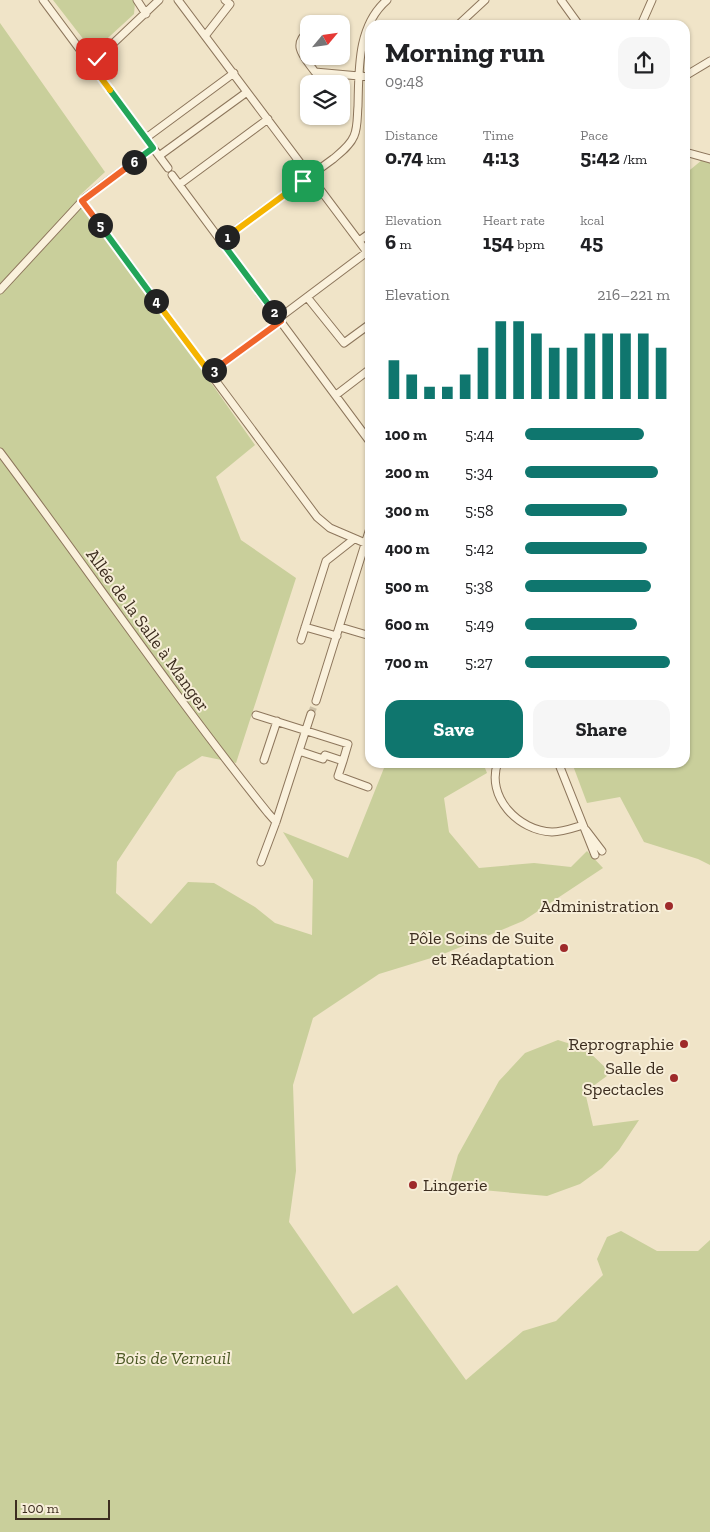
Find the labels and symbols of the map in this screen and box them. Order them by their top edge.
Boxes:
north arrow [300,15,350,65]
pin [76,38,118,80]
pin: 6 [122,150,146,174]
pin [282,160,324,202]
pin: 5 [88,212,112,238]
pin: 1 [214,224,240,250]
pin: 4 [144,288,168,314]
pin: 2 [262,300,286,324]
pin: 3 [202,358,226,382]
street label: Allée de la Salle à Manger [81,544,215,716]
place label: Administration [540,895,660,917]
marker: Administration [663,900,675,912]
place label: Pôle Soins de Suite et Réadaptation [409,927,555,970]
marker: Pôle Soins de Suite et Réadaptation [558,942,570,954]
place label: Reprographie [568,1033,674,1055]
marker: Reprographie [678,1038,690,1050]
place label: Salle de Spectacles [583,1057,664,1100]
marker: Salle de Spectacles [668,1072,680,1084]
place label: Lingerie [423,1174,488,1196]
marker: Lingerie [407,1179,419,1191]
park label: Bois de Verneuil [115,1347,231,1369]
scale bar [15,1497,110,1520]

